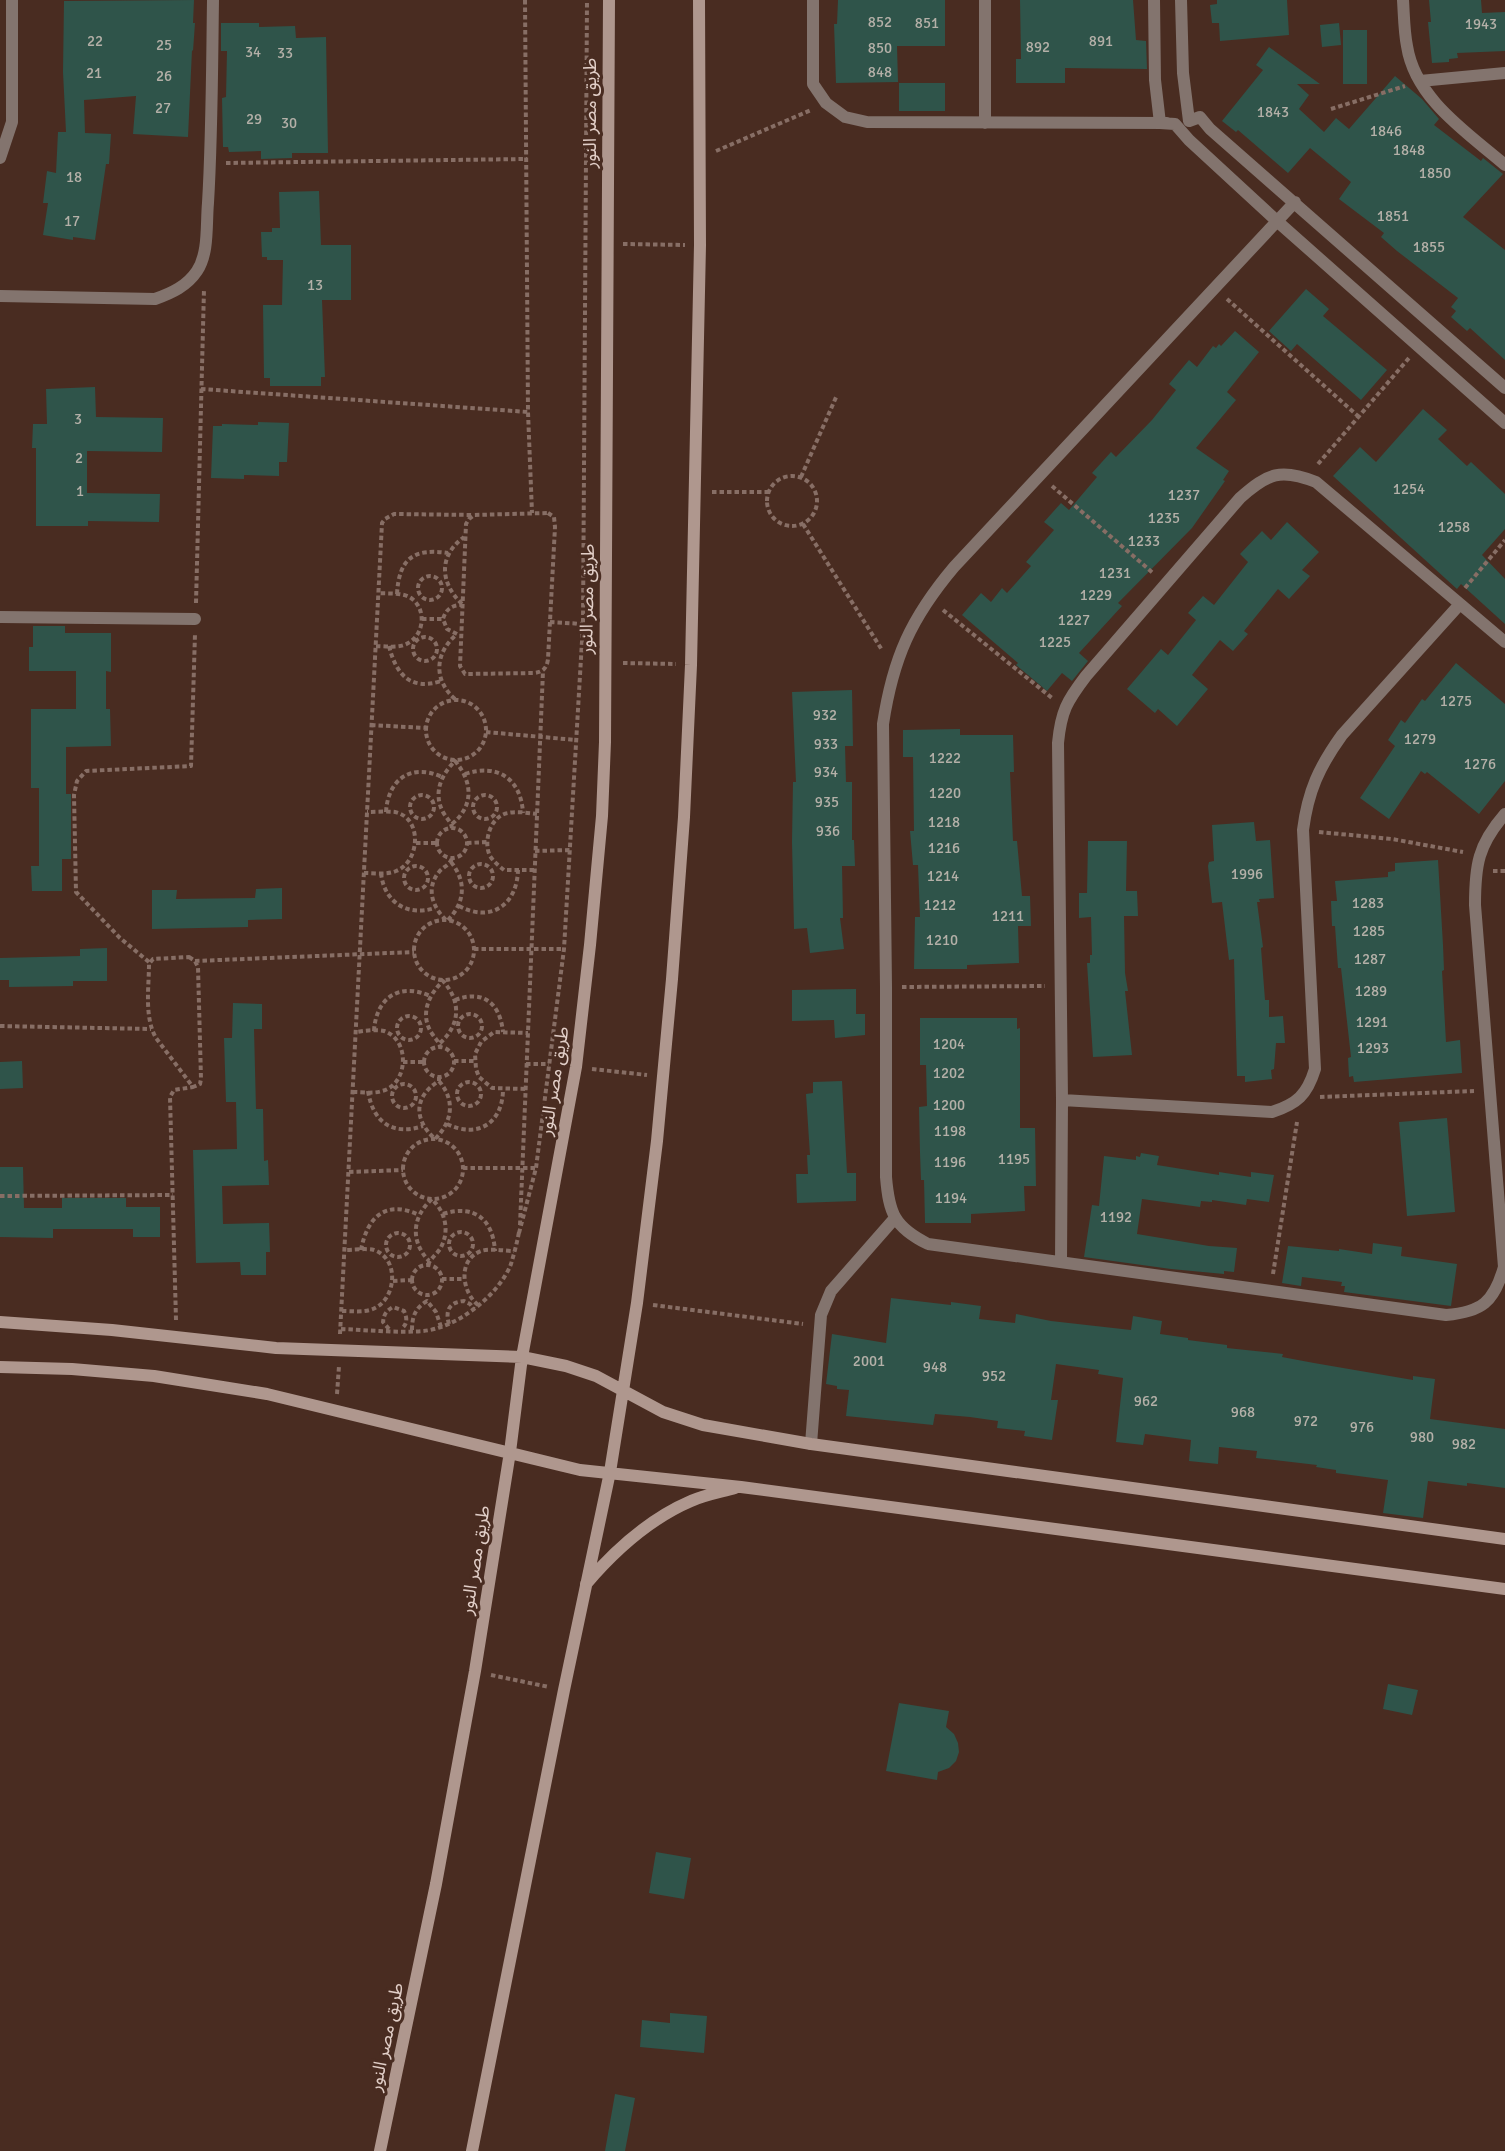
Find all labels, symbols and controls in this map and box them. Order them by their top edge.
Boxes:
house number: 852 [868,13,892,31]
house number: 851 [915,14,939,32]
house number: 1943 [1465,15,1497,33]
house number: 22 [87,32,103,50]
house number: 891 [1089,32,1113,50]
house number: 25 [156,36,172,54]
house number: 892 [1026,38,1050,56]
house number: 850 [868,39,892,57]
house number: 34 [245,43,261,61]
house number: 33 [277,44,293,62]
street label: طريق مصر النور [579,58,601,169]
house number: 848 [868,63,892,81]
house number: 21 [86,64,102,82]
house number: 26 [156,67,172,85]
house number: 27 [155,99,171,117]
house number: 1843 [1257,103,1289,121]
house number: 29 [246,110,262,128]
house number: 30 [281,114,297,132]
house number: 1846 [1370,122,1402,140]
house number: 1848 [1393,141,1425,159]
house number: 1850 [1419,164,1451,182]
house number: 18 [66,168,82,186]
house number: 1851 [1377,207,1409,225]
house number: 17 [64,212,80,230]
house number: 1855 [1413,238,1445,256]
house number: 13 [307,276,323,294]
house number: 3 [74,410,82,428]
house number: 2 [75,449,83,467]
house number: 1254 [1393,480,1425,498]
house number: 1 [76,482,84,500]
house number: 1237 [1168,486,1200,504]
house number: 1235 [1148,509,1180,527]
house number: 1258 [1438,518,1470,536]
house number: 1233 [1128,532,1160,550]
street label: طريق مصر النور [575,544,599,655]
house number: 1231 [1099,564,1131,582]
house number: 1229 [1080,586,1112,604]
house number: 1227 [1058,611,1090,629]
house number: 1225 [1039,633,1071,651]
house number: 1275 [1440,692,1472,710]
house number: 932 [813,706,837,724]
house number: 1279 [1404,730,1436,748]
house number: 933 [814,735,838,753]
house number: 1222 [929,749,961,767]
house number: 1276 [1464,755,1496,773]
house number: 934 [814,763,838,781]
house number: 1220 [929,784,961,802]
house number: 935 [815,793,839,811]
house number: 1218 [928,813,960,831]
house number: 936 [816,822,840,840]
house number: 1216 [928,839,960,857]
house number: 1996 [1231,865,1263,883]
house number: 1214 [927,867,959,885]
house number: 1283 [1352,894,1384,912]
house number: 1212 [924,896,956,914]
house number: 1211 [992,907,1024,925]
house number: 1285 [1353,922,1385,940]
house number: 1210 [926,931,958,949]
house number: 1287 [1354,950,1386,968]
house number: 1289 [1355,982,1387,1000]
house number: 1291 [1356,1013,1388,1031]
street label: طريق مصر النور [534,1025,574,1138]
house number: 1204 [933,1035,965,1053]
house number: 1293 [1357,1039,1389,1057]
house number: 1202 [933,1064,965,1082]
house number: 1200 [933,1096,965,1114]
house number: 1198 [934,1122,966,1140]
house number: 1195 [998,1150,1030,1168]
house number: 1196 [934,1153,966,1171]
house number: 1194 [935,1189,967,1207]
house number: 1192 [1100,1208,1132,1226]
house number: 2001 [853,1352,885,1370]
house number: 948 [923,1358,947,1376]
house number: 952 [982,1367,1006,1385]
house number: 962 [1134,1392,1158,1410]
house number: 968 [1231,1403,1255,1421]
house number: 972 [1294,1412,1318,1430]
house number: 976 [1350,1418,1374,1436]
house number: 980 [1410,1428,1434,1446]
house number: 982 [1452,1435,1476,1453]
street label: طريق مصر النور [455,1504,495,1617]
street label: طريق مصر النور [364,1981,408,2094]

